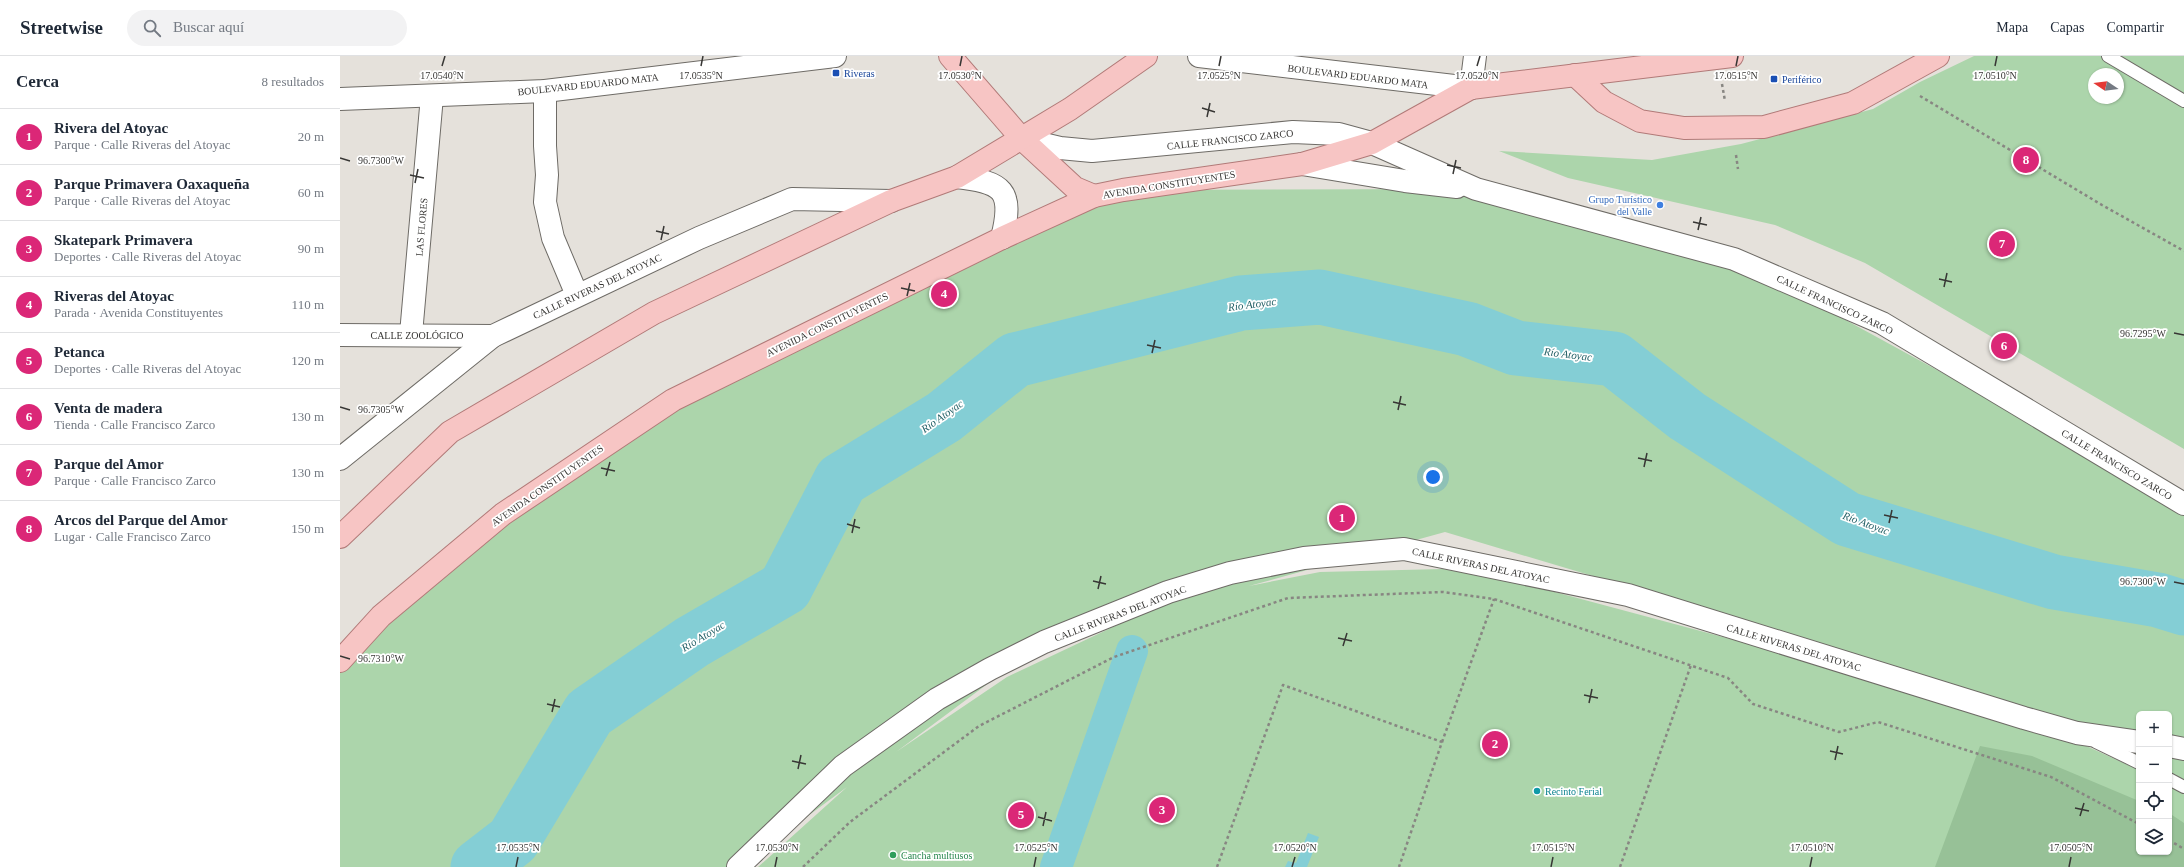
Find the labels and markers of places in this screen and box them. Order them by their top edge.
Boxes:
marker: Riveras [831,68,841,78]
place label: Riveras [844,68,875,79]
marker: Periférico [1769,74,1779,84]
place label: Periférico [1782,74,1821,85]
pin: 8 [2013,145,2039,175]
place label: Grupo Turístico del Valle [1588,194,1653,217]
marker: Grupo Turístico del Valle [1655,200,1665,210]
pin: 7 [1989,229,2015,259]
pin: 4 [931,279,957,309]
pin: 6 [1991,331,2017,361]
pin: 1 [1329,503,1355,533]
pin: 2 [1482,729,1508,759]
marker: Recinto Ferial [1532,786,1542,796]
place label: Recinto Ferial [1545,786,1602,797]
pin: 3 [1149,795,1175,825]
pin: 5 [1008,800,1034,830]
marker: Cancha multiusos [888,850,898,860]
place label: Cancha multiusos [901,850,972,861]

